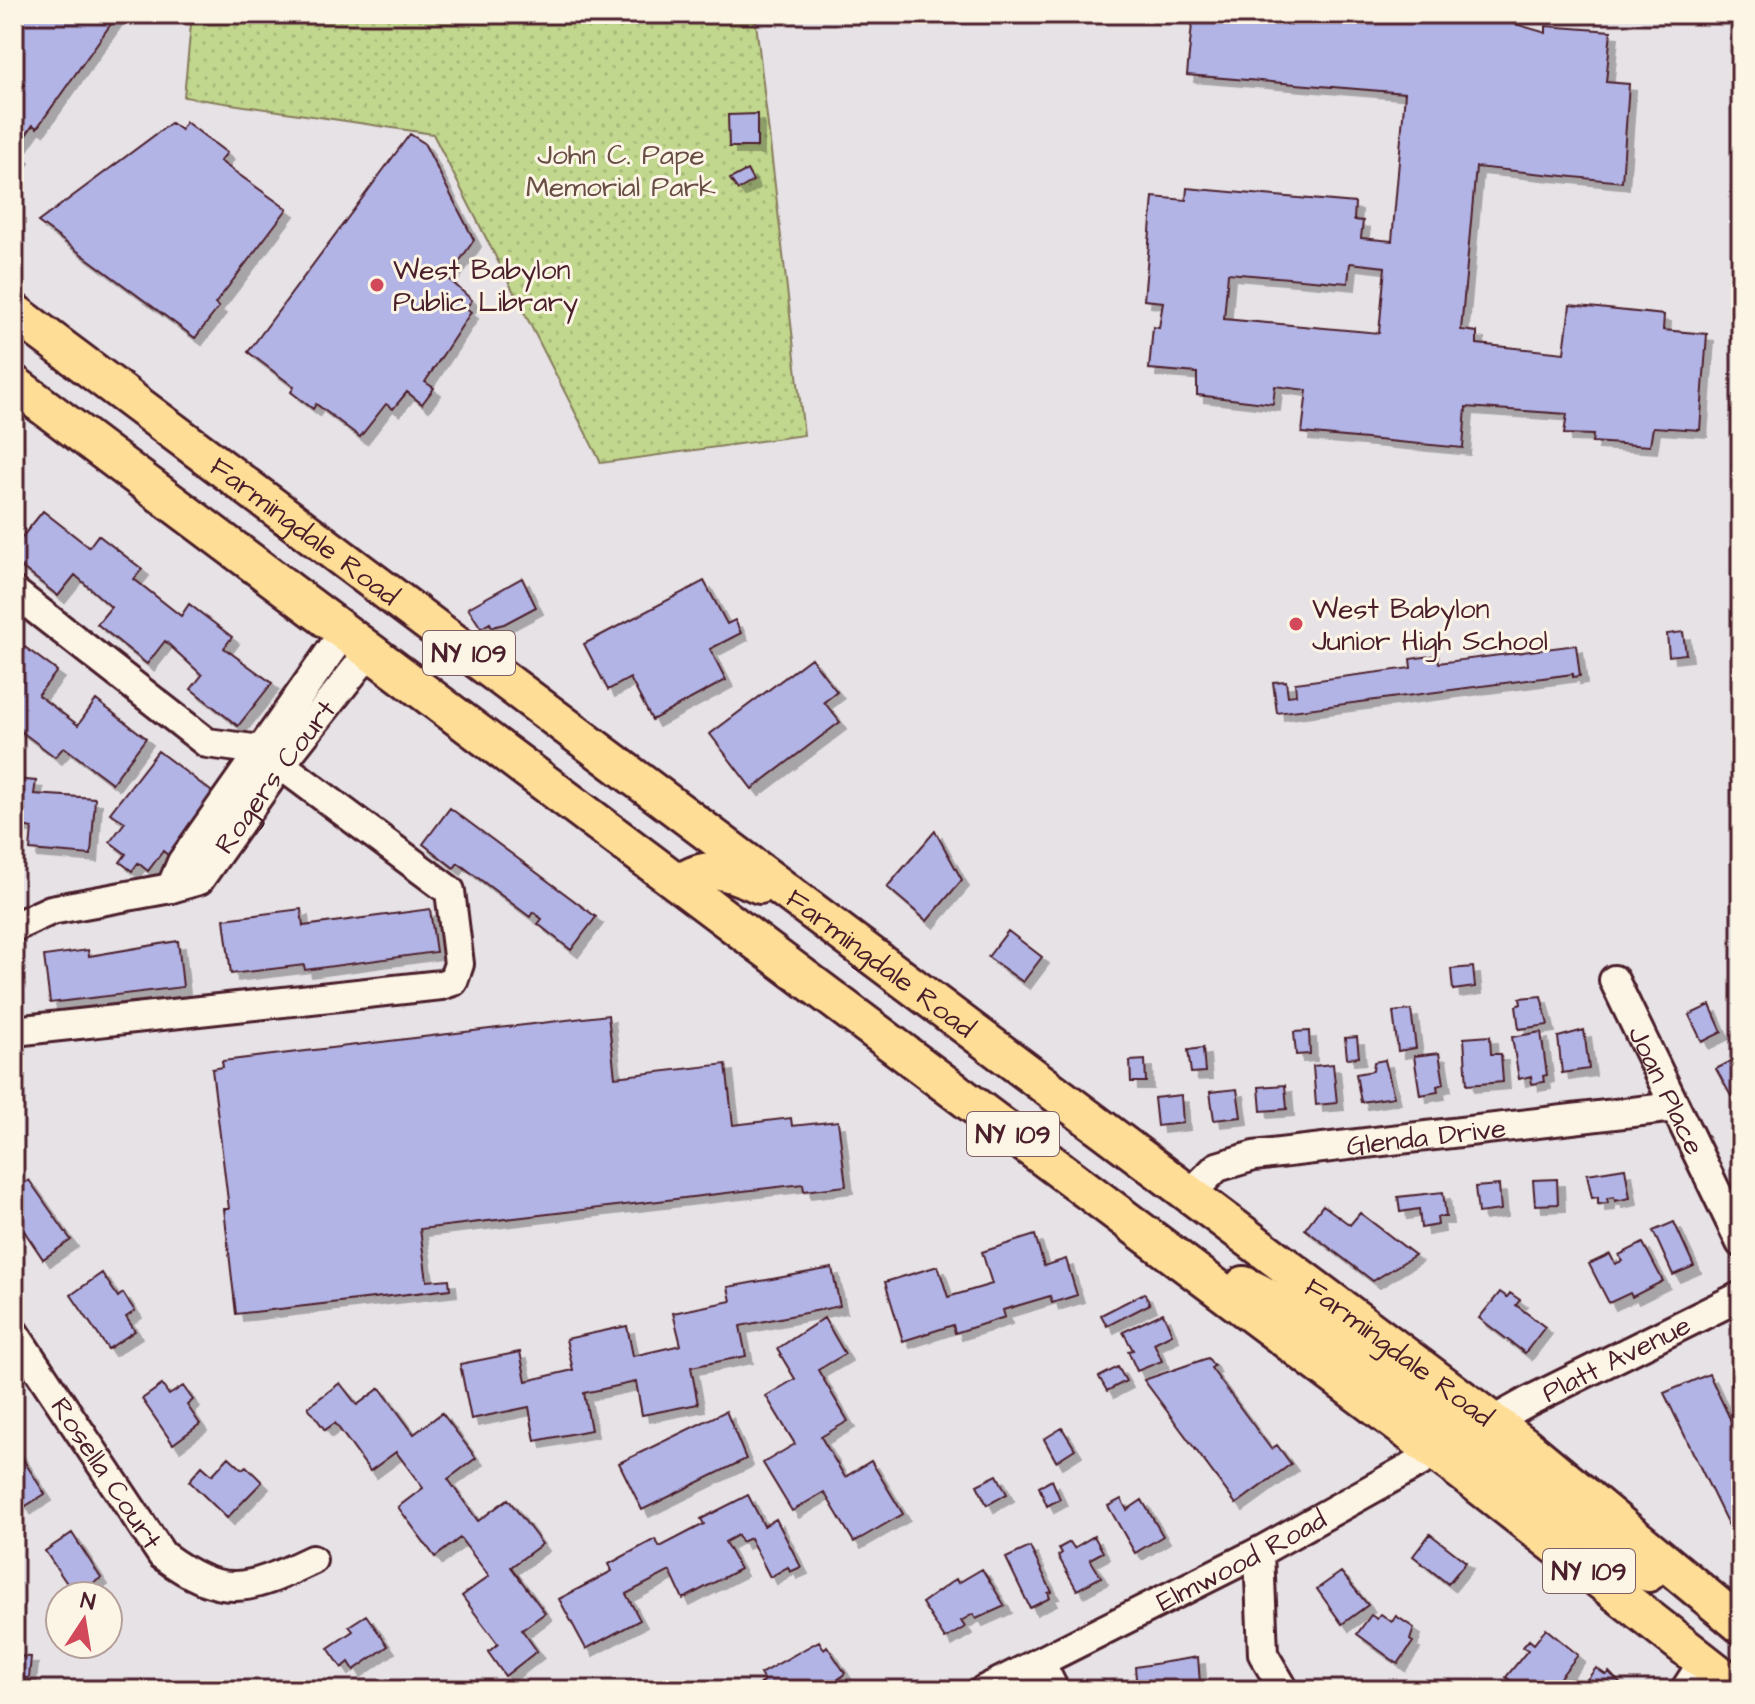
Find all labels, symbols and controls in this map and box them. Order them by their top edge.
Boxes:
park label: John C. Pape Memorial Park [526,136,716,207]
place label: West Babylon Public Library [393,251,578,324]
marker: West Babylon Public Library [368,276,386,294]
street label: Farmingdale Road [202,448,407,615]
place label: West Babylon Junior High School [1312,590,1548,662]
marker: West Babylon Junior High School [1287,615,1305,633]
road number: NY 109 [423,631,515,675]
street label: Rogers Court [206,692,346,862]
street label: Farmingdale Road [778,880,983,1048]
street label: Joan Place [1618,1019,1714,1162]
street label: Glenda Drive [1344,1109,1508,1166]
road number: NY 109 [967,1112,1059,1156]
street label: Farmingdale Road [1296,1269,1501,1436]
street label: Platt Avenue [1536,1306,1698,1413]
street label: Rosella Court [41,1390,171,1558]
street label: Elmwood Road [1150,1500,1334,1621]
road number: NY 109 [1543,1549,1635,1593]
north arrow [44,1580,124,1660]
text: N [78,1585,98,1619]

